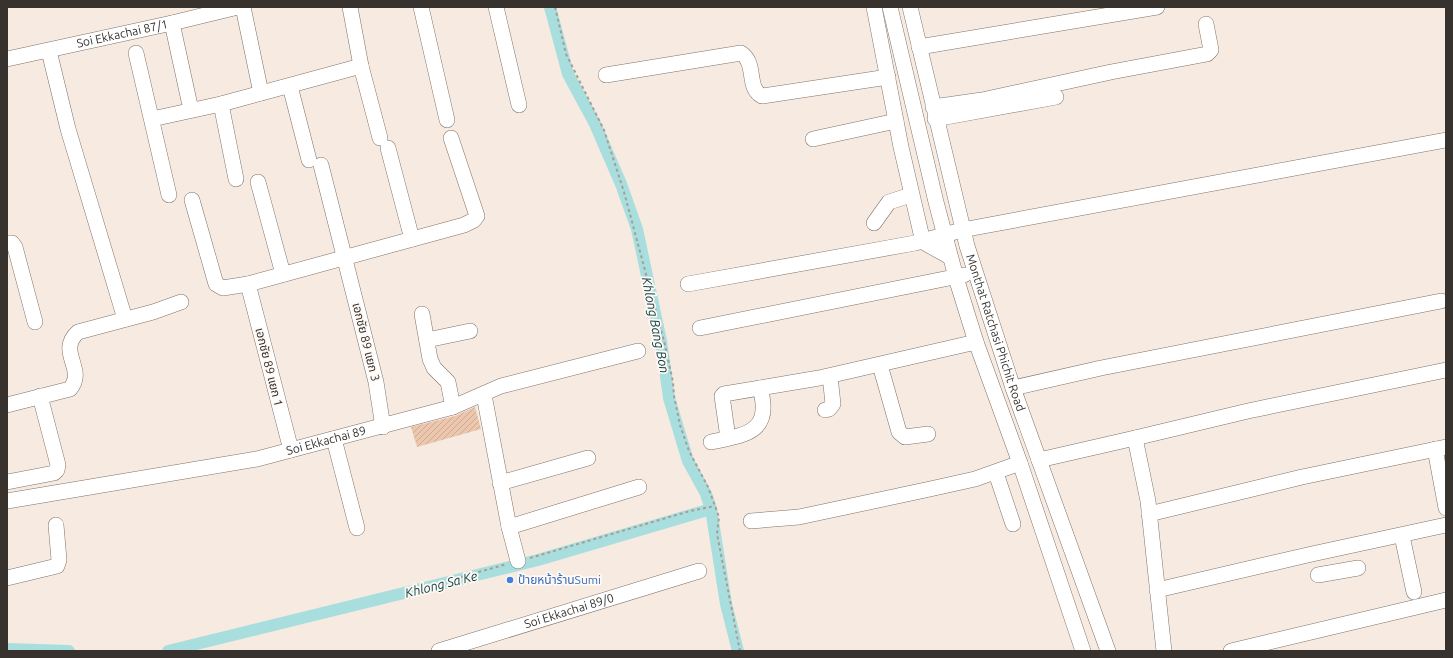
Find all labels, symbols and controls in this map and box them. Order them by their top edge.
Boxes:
street label: Soi Ekkachai 87/1 [75,17,169,50]
street label: Monthat Ratchasi Phichit Road [964,252,1028,413]
water label: Khlong Bang Bon [640,276,672,374]
street label: เอกชัย 89 แยก 3 [350,301,383,383]
street label: เอกชัย 89 แยก 1 [253,326,286,408]
street label: Soi Ekkachai 89 [285,423,367,457]
water label: Khlong Sa Ke [403,568,479,600]
place label: ป้ายหน้าร้านSumi [518,573,601,586]
marker: ป้ายหน้าร้านSumi [505,575,515,585]
street label: Soi Ekkachai 89/0 [522,591,615,630]

